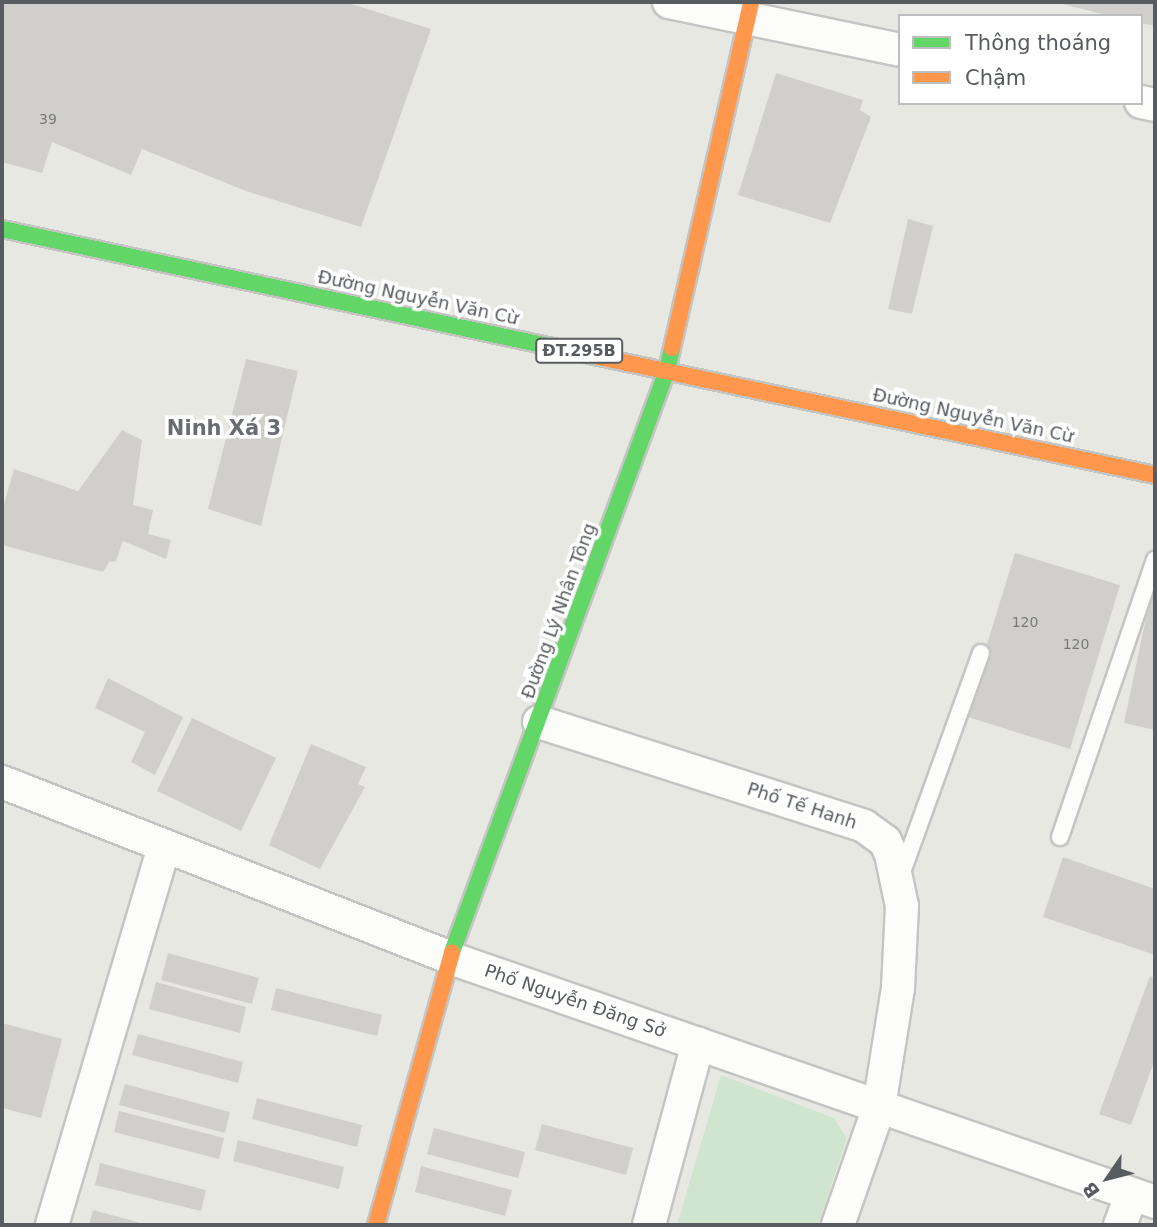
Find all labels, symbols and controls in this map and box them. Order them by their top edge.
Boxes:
legend [898,14,1143,105]
text: Thông thoáng [965,31,1111,55]
text: Chậm [965,66,1026,90]
house number: 39 [39,111,57,127]
street label: Đường Nguyễn Văn Cừ [316,266,520,330]
road number: ĐT.295B [534,338,624,364]
street label: Đường Nguyễn Văn Cừ [871,384,1075,448]
district label: Ninh Xá 3 [167,415,281,441]
street label: Đường Lý Nhân Tông [517,520,601,702]
house number: 120 [1012,614,1038,630]
house number: 120 [1063,636,1089,652]
street label: Phố Tế Hanh [744,778,860,834]
street label: Phố Nguyễn Đăng Sở [482,960,668,1042]
north arrow [1073,1143,1143,1213]
text: B [1078,1178,1104,1202]

